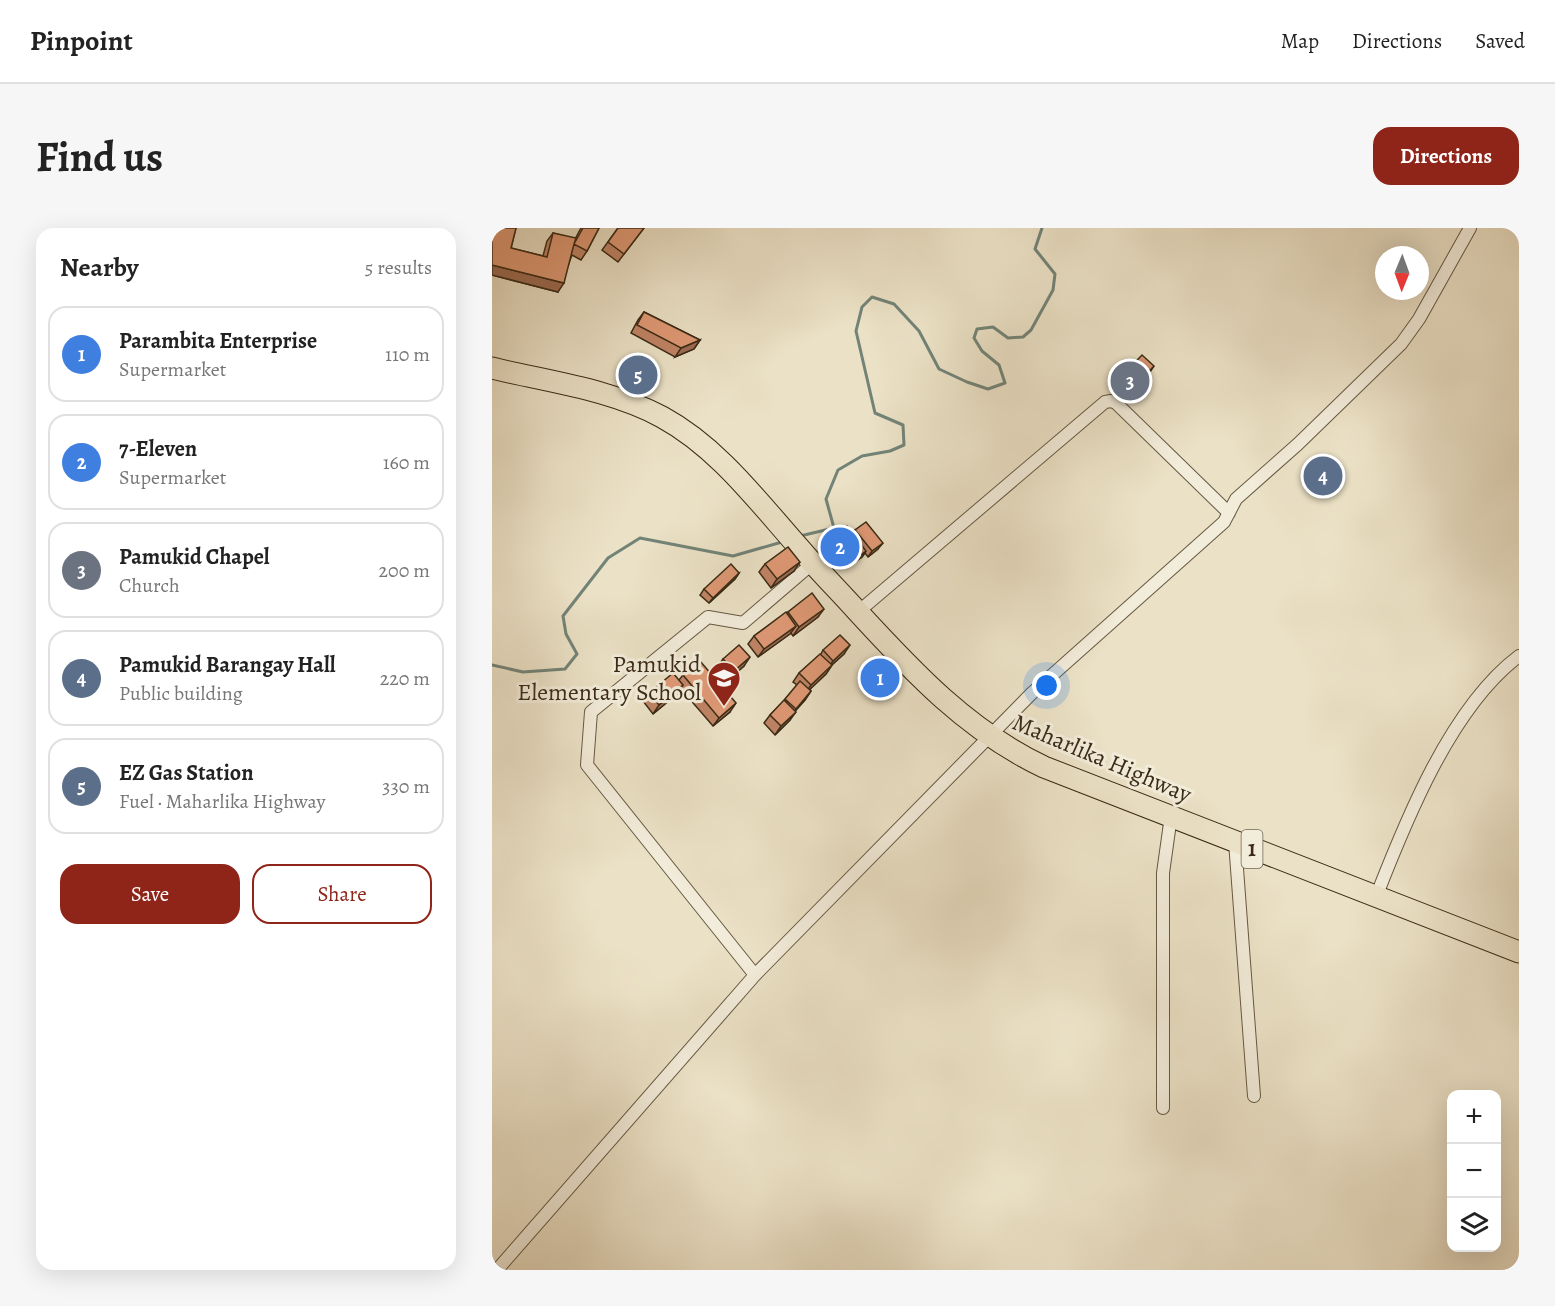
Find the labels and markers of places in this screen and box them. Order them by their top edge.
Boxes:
pin: 5 [618,352,658,398]
pin: 3 [1110,358,1150,404]
pin: 4 [1304,454,1342,498]
pin: 2 [820,524,860,570]
place label: Pamukid Elementary School [517,648,701,708]
pin: 1 [860,656,900,700]
school or university icon: Pamukid Elementary School [706,660,742,707]

